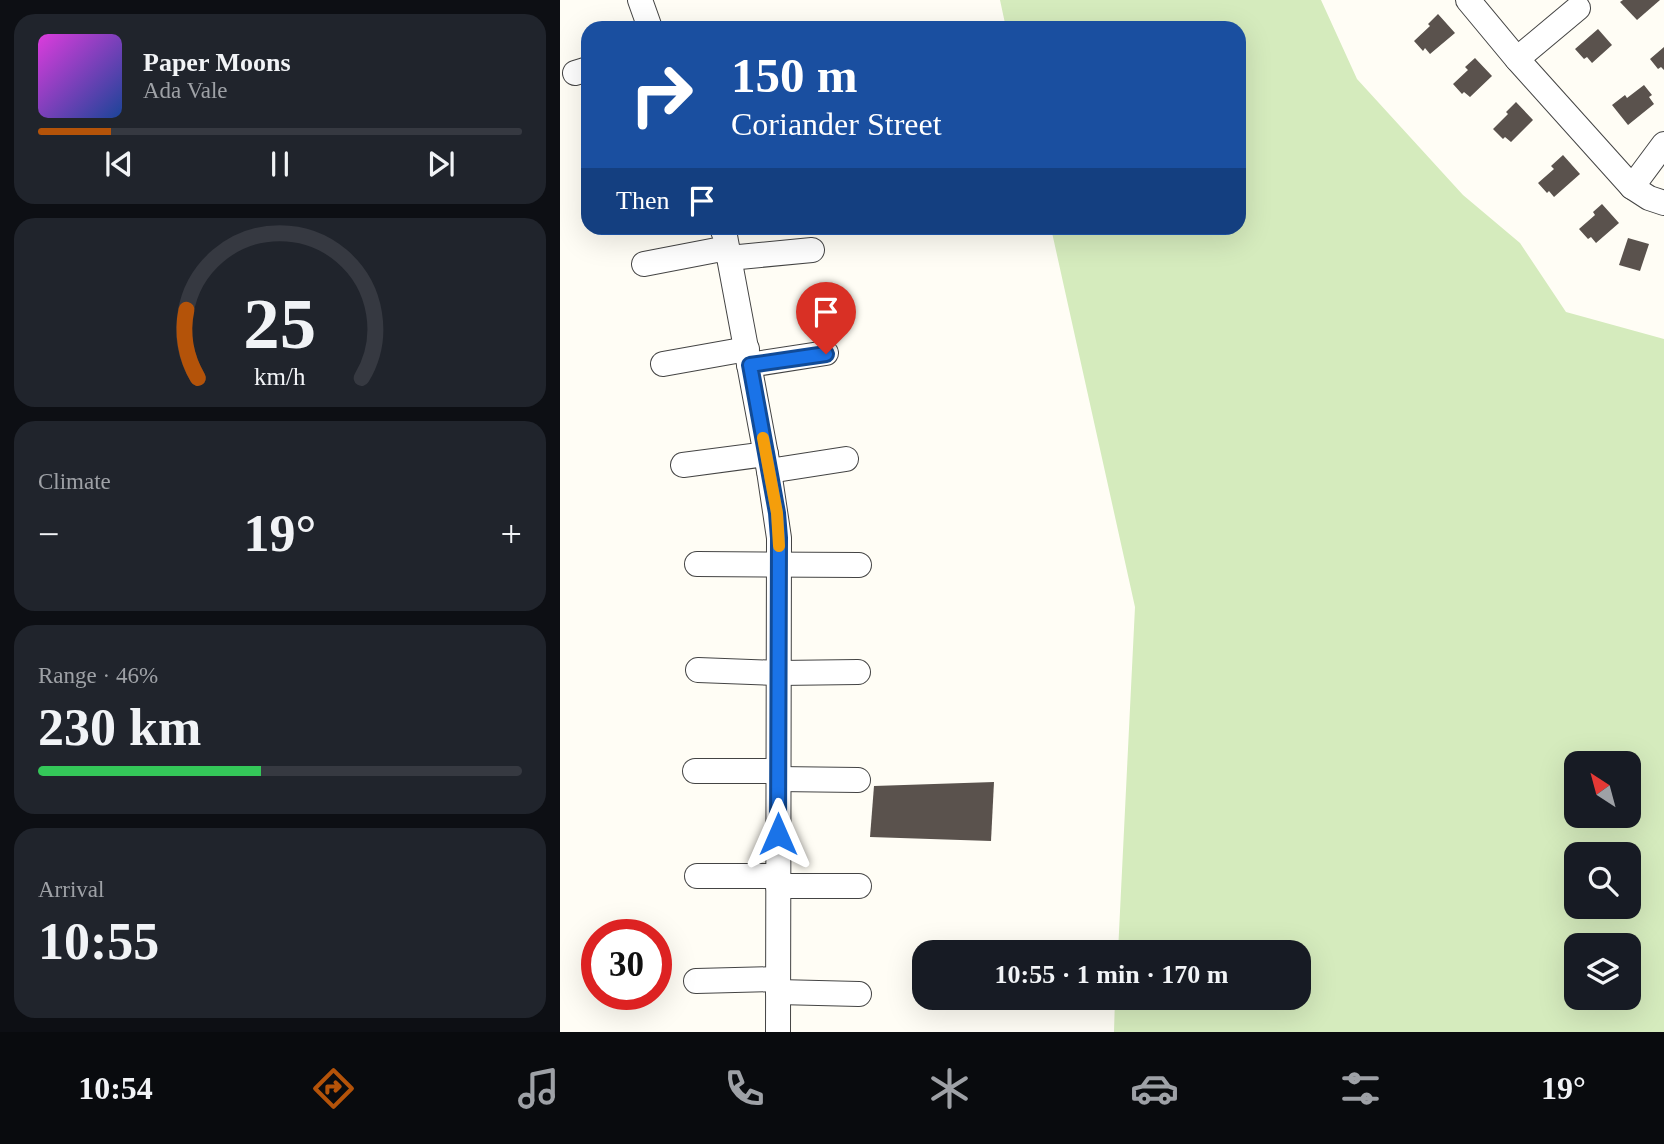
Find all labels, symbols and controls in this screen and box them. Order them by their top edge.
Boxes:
text: Paper Moons [143,48,291,77]
text: 150 m [731,48,858,103]
icon: right [616,49,707,140]
text: Ada Vale [143,78,228,103]
text: Coriander Street [731,106,942,142]
icon: previous [100,145,138,183]
icon: pause [261,145,299,183]
icon: next [422,145,460,183]
icon: arrive [683,182,721,220]
text: Then [616,186,669,215]
pin [796,282,856,354]
text: 25 [244,284,316,365]
icon: arrive [807,293,845,331]
text: km/h [254,363,306,390]
text: Climate [38,469,111,494]
text: 19° [244,505,316,562]
text: − [38,513,59,555]
text: + [501,513,522,555]
text: Range · 46% [38,663,158,688]
text: 230 km [38,699,201,756]
north arrow [1564,751,1642,828]
map controls [1564,751,1641,1010]
position arrow [741,797,815,871]
button: search [1564,842,1641,919]
text: Arrival [38,877,104,902]
text: 10:55 [38,913,159,970]
speed limit sign: 30 [581,919,672,1010]
button: layers [1564,933,1641,1010]
text: 10:55 · 1 min · 170 m [995,960,1229,989]
icon: directions [309,1064,358,1113]
icon: music [514,1064,563,1113]
icon: phone [720,1064,769,1113]
icon: climate [925,1064,974,1113]
icon: car [1130,1064,1179,1113]
icon: filters [1336,1064,1385,1113]
text: 10:54 [78,1070,153,1106]
text: 19° [1541,1070,1586,1106]

